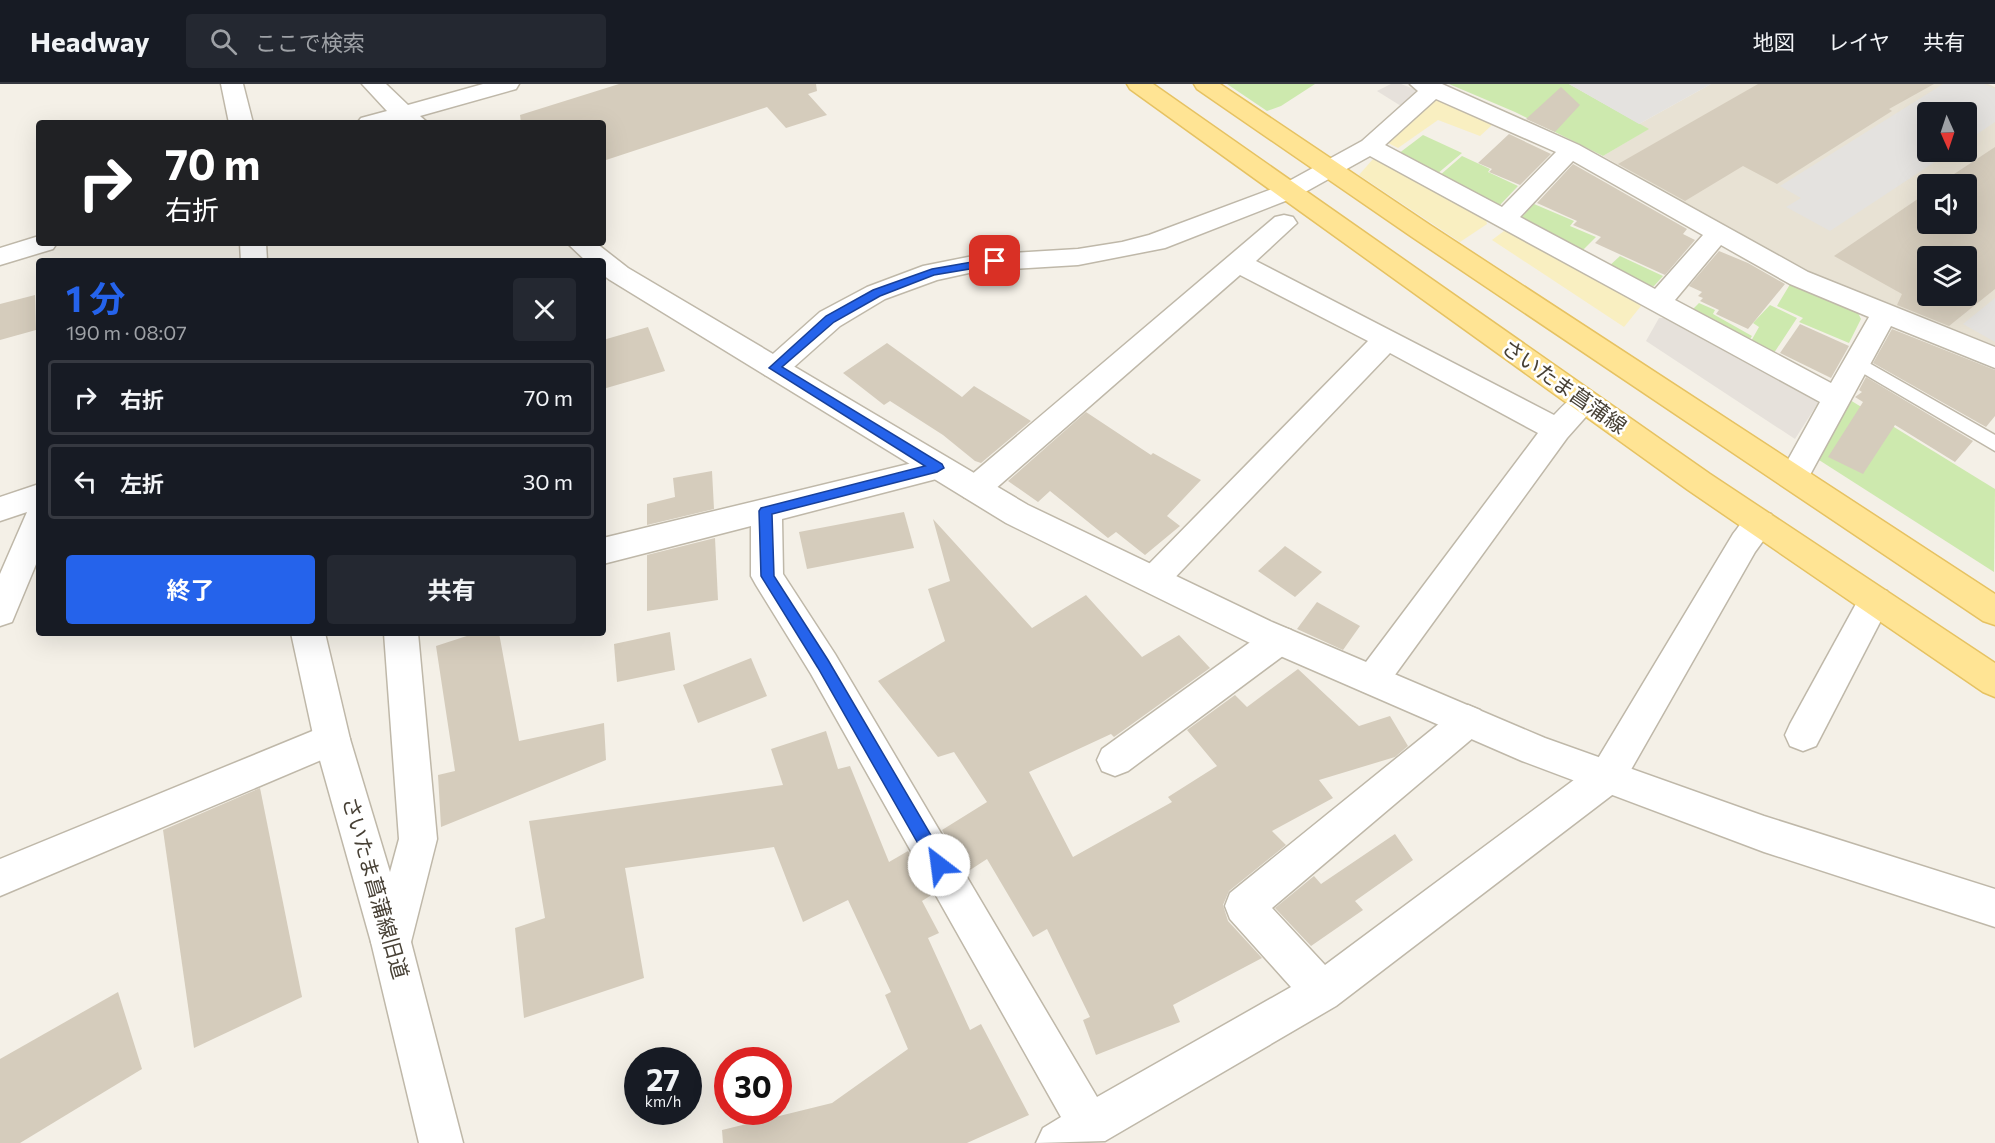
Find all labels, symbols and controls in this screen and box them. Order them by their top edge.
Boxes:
search box [186,14,606,68]
text: Headway [30,24,150,58]
icon: search [207,25,240,58]
text: ここで検索 [255,29,365,56]
text: 地図 [1753,29,1795,54]
text: レイヤ [1828,29,1890,54]
text: 共有 [1923,29,1965,54]
north arrow [1917,102,1977,162]
map controls [1917,102,1977,306]
text: 70 m [165,137,260,189]
icon: right [66,144,144,222]
button: sound [1917,174,1977,234]
text: 右折 [165,193,219,226]
pin [969,235,1020,286]
icon: arrive [978,244,1011,277]
button: layers [1917,246,1977,306]
text: 1 分 [66,275,125,319]
button: close [513,278,576,341]
text: 190 m · 08:07 [66,320,187,344]
street label: さいたま菖蒲線 [1498,334,1632,438]
icon: right [69,381,102,414]
text: 70 m [524,384,573,411]
text: 右折 [120,386,164,413]
icon: left [69,465,102,498]
text: 30 m [523,468,573,495]
text: 左折 [120,470,164,497]
button: 終了 [66,555,315,624]
button: 共有 [327,555,576,624]
street label: さいたま菖蒲線旧道 [338,794,414,982]
position arrow [907,833,971,897]
speed limit sign: 30 [714,1047,792,1125]
text: 27 [646,1060,680,1097]
text: km/h [645,1092,681,1110]

